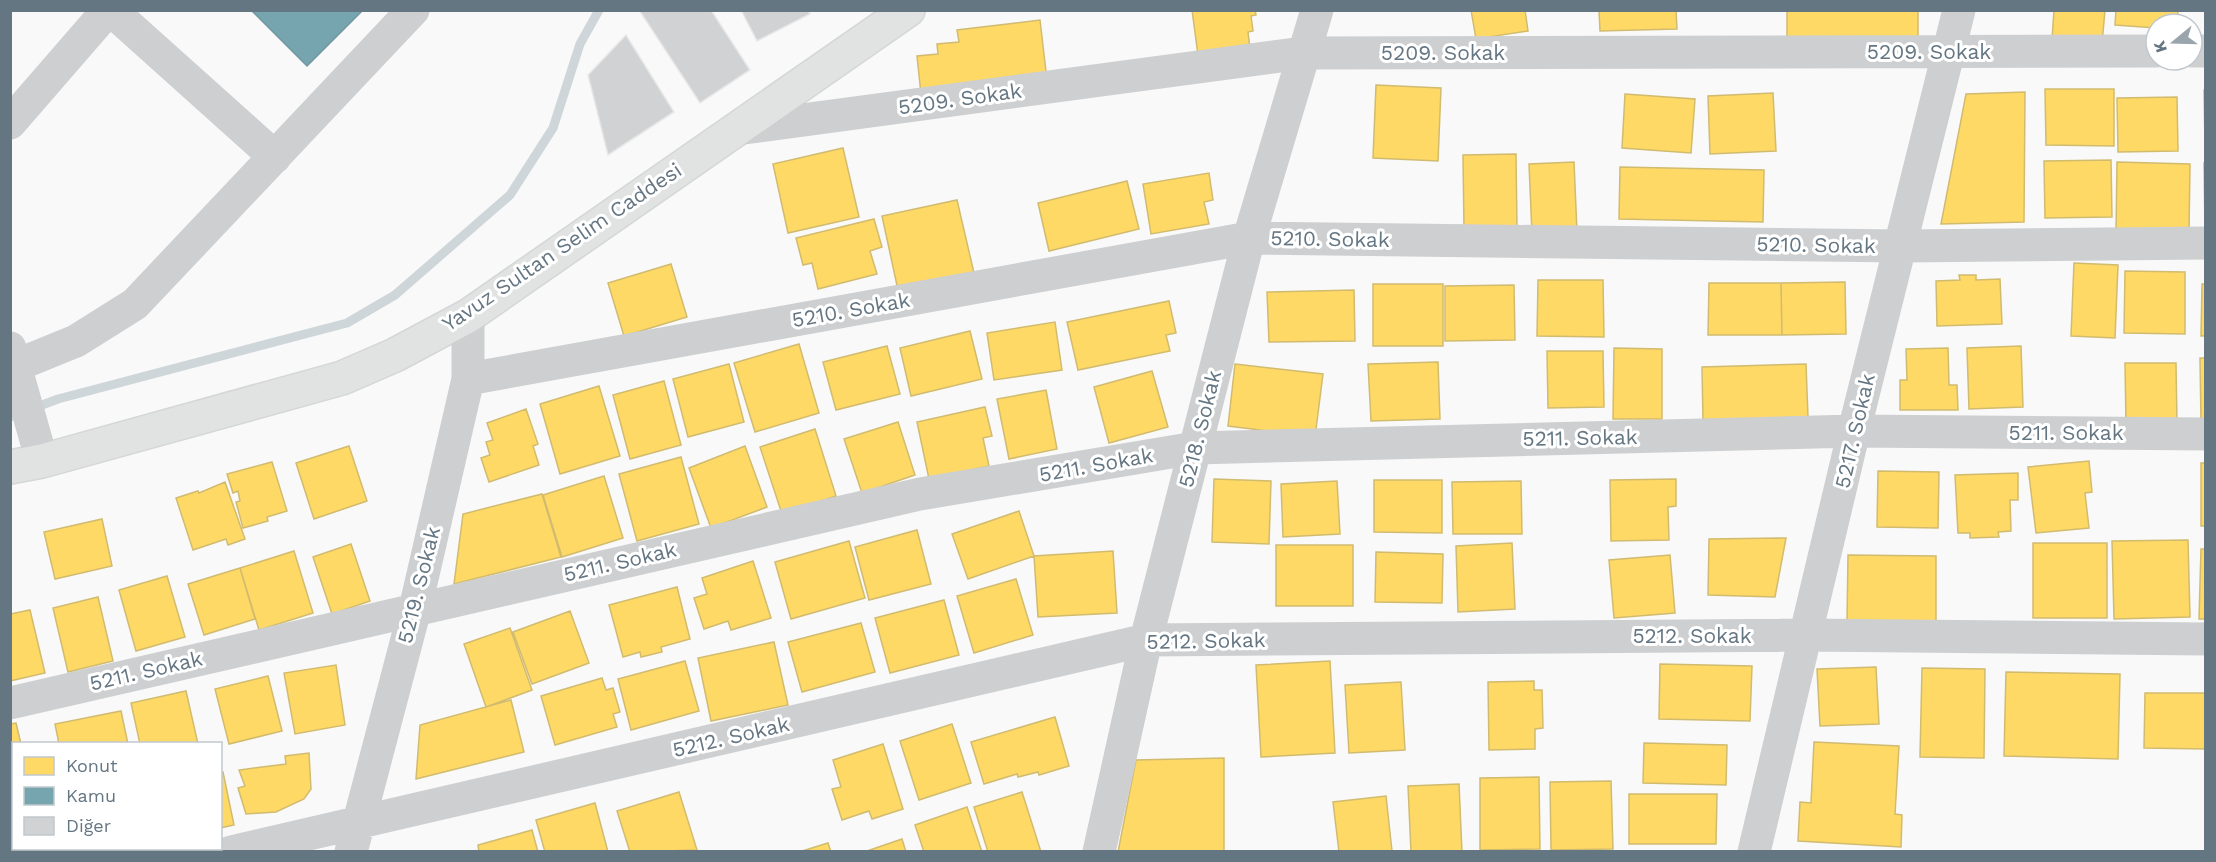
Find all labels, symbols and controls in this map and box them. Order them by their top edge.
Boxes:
north arrow [2144,12,2204,72]
text: K [2150,38,2171,55]
street label: 5209. Sokak [1867,39,1991,64]
street label: 5209. Sokak [1381,40,1505,65]
street label: 5209. Sokak [897,77,1023,120]
street label: Yavuz Sultan Selim Caddesi [437,157,686,336]
street label: 5210. Sokak [1270,225,1390,252]
street label: 5210. Sokak [1756,231,1876,258]
street label: 5210. Sokak [790,287,912,332]
street label: 5218. Sokak [1173,368,1226,490]
street label: 5217. Sokak [1829,371,1880,491]
street label: 5211. Sokak [2008,420,2124,445]
street label: 5211. Sokak [1522,424,1638,451]
street label: 5211. Sokak [1037,442,1155,487]
street label: 5219. Sokak [392,524,445,646]
street label: 5211. Sokak [561,536,679,587]
street label: 5212. Sokak [1632,623,1752,648]
street label: 5212. Sokak [1146,627,1266,654]
street label: 5211. Sokak [87,645,205,696]
street label: 5212. Sokak [670,711,792,762]
legend [12,742,222,850]
text: Konut [66,755,118,776]
text: Kamu [66,785,116,806]
text: Diğer [66,815,111,836]

